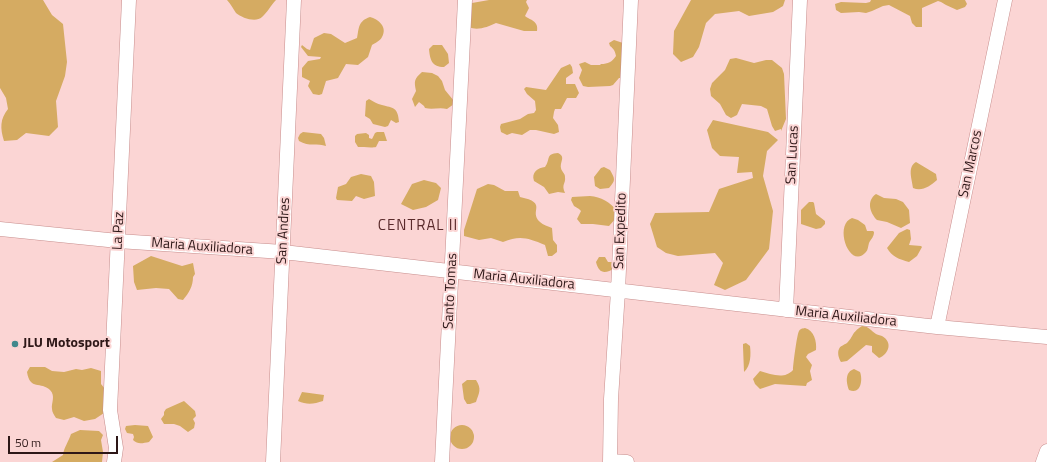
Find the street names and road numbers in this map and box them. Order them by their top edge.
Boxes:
street label: San Lucas [783,125,803,185]
street label: San Marcos [956,129,986,199]
street label: San Expedito [611,192,631,270]
street label: San Andres [274,197,294,265]
street label: La Paz [110,211,128,251]
street label: Maria Auxiliadora [151,235,253,259]
street label: Santo Tomas [441,253,461,329]
street label: Maria Auxiliadora [472,266,576,294]
street label: Maria Auxiliadora [794,303,898,331]

